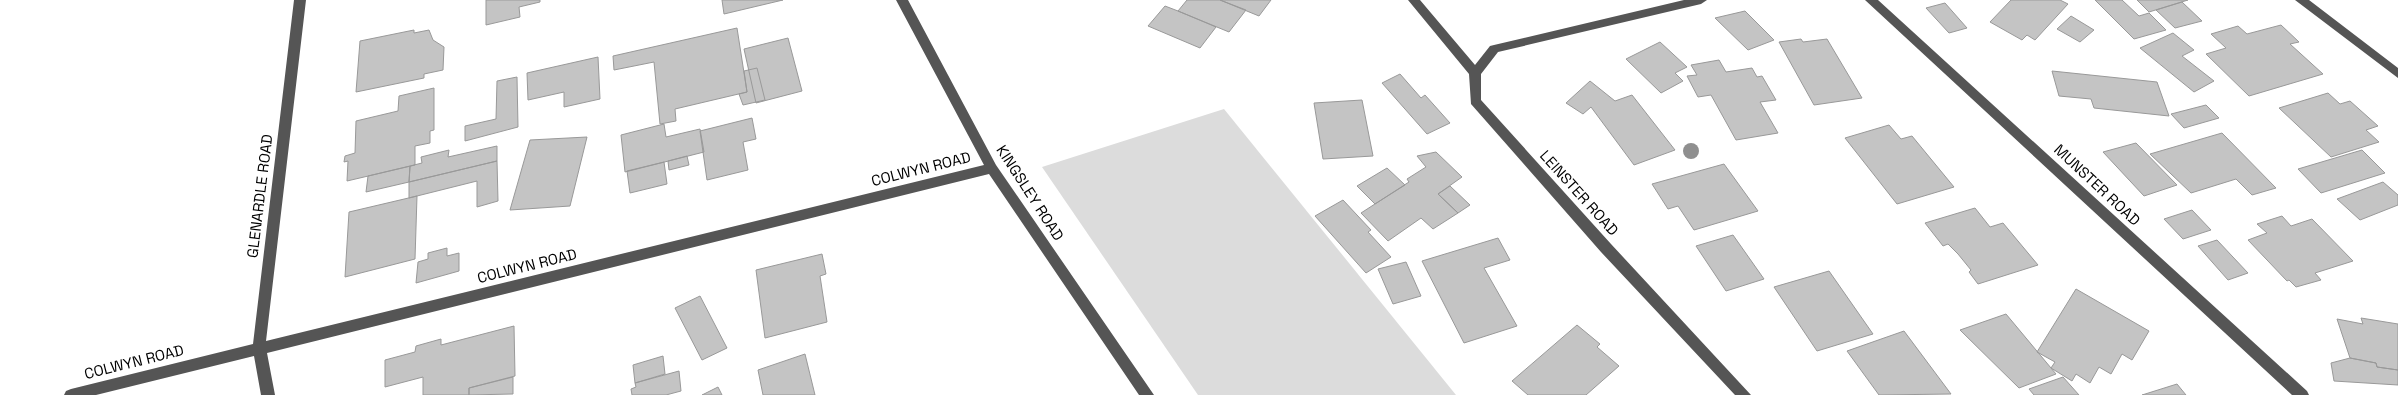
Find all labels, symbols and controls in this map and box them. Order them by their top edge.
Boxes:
street label: GLENARDLE ROAD [242,133,277,259]
street label: MUNSTER ROAD [2050,140,2144,229]
street label: KINGSLEY ROAD [992,141,1068,244]
street label: LEINSTER ROAD [1536,146,1623,239]
street label: COLWYN ROAD [869,147,973,190]
street label: COLWYN ROAD [475,244,579,287]
street label: COLWYN ROAD [82,340,186,383]

